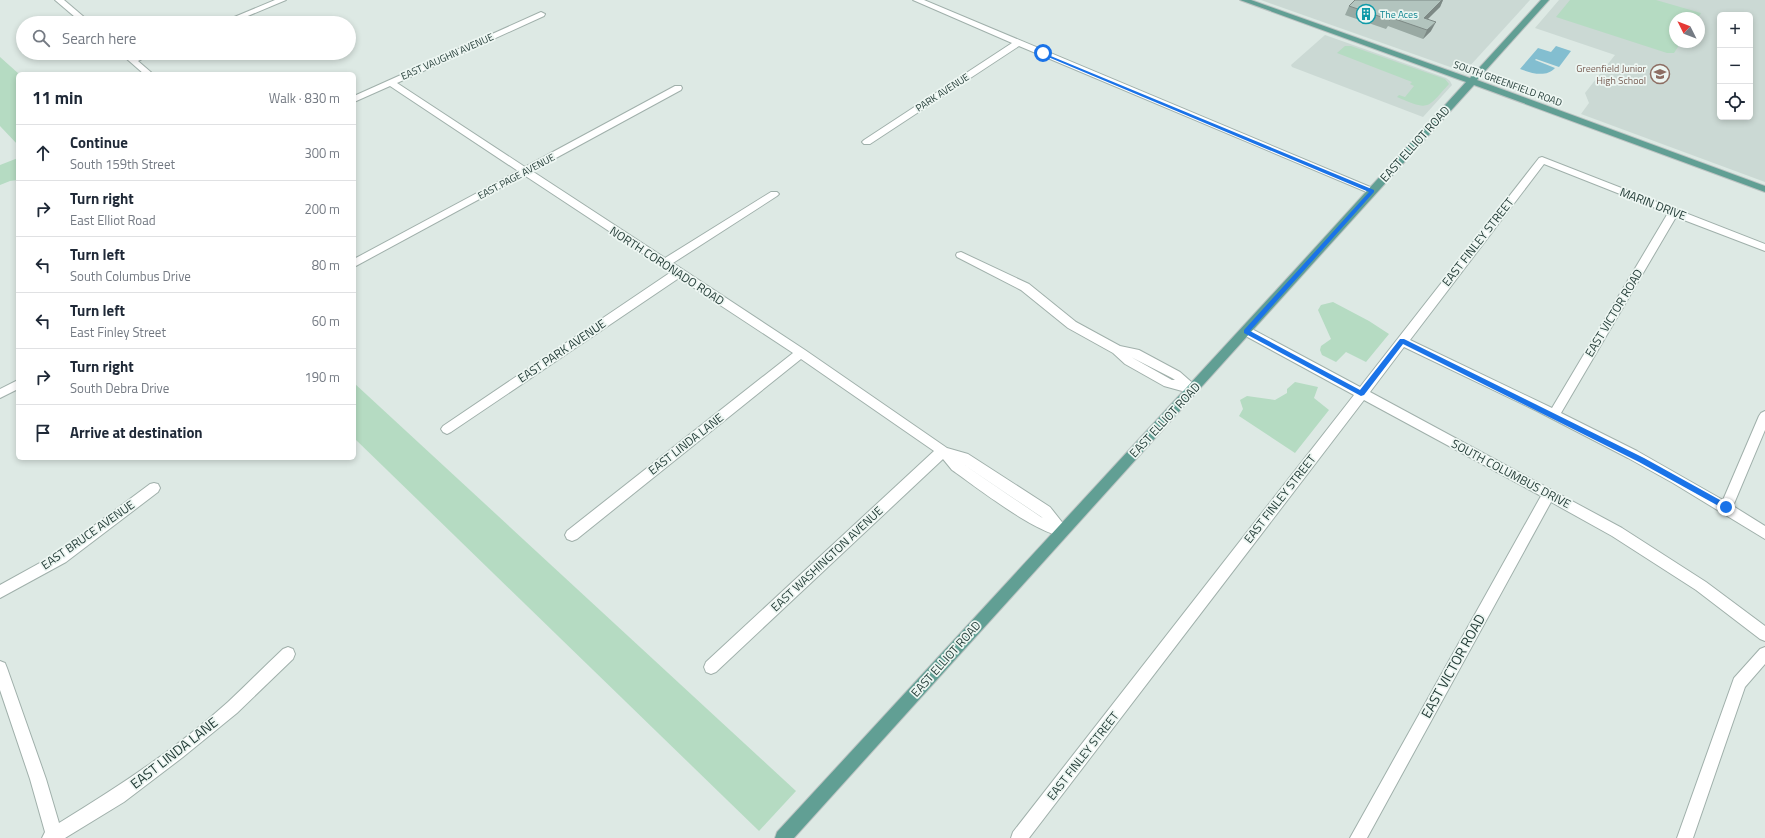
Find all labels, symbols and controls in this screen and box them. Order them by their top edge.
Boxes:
building icon: The Aces [1355,3,1377,25]
place label: The Aces [1380,7,1418,22]
north arrow [1669,12,1705,48]
map controls [1717,12,1753,120]
button: + [1717,12,1753,48]
search box [16,16,356,60]
icon: search [30,27,52,49]
text: Search here [62,27,136,50]
street label: EAST VAUGHN AVENUE [399,29,496,84]
route start [1034,44,1052,62]
button: − [1717,48,1753,84]
street label: SOUTH GREENFIELD ROAD [1451,57,1564,110]
place label: Greenfield Junior High School [1576,61,1647,88]
school or university icon: Greenfield Junior High School [1649,63,1671,85]
street label: PARK AVENUE [912,69,972,115]
button: locate [1717,84,1753,120]
text: 11 min [32,85,83,111]
text: Walk · 830 m [269,88,340,108]
street label: EAST ELLIOT ROAD [1375,101,1454,186]
text: Continue [70,131,128,154]
icon: ahead [32,142,54,164]
text: 300 m [304,143,340,163]
street label: EAST PAGE AVENUE [475,150,558,203]
text: South 159th Street [70,154,175,174]
street label: MARIN DRIVE [1617,182,1690,225]
text: Turn right [70,187,134,210]
street label: EAST FINLEY STREET [1437,193,1519,290]
icon: right [32,198,54,220]
text: 200 m [304,199,340,219]
text: East Elliot Road [70,210,156,230]
street label: NORTH CORONADO ROAD [606,221,729,310]
text: Turn left [70,243,125,266]
icon: left [32,254,54,276]
text: 80 m [312,255,340,275]
street label: EAST VICTOR ROAD [1580,265,1648,360]
text: South Columbus Drive [70,266,191,286]
text: Turn left [70,299,125,322]
icon: left [32,310,54,332]
text: 60 m [312,311,340,331]
street label: EAST PARK AVENUE [514,314,610,387]
text: East Finley Street [70,322,166,342]
text: Turn right [70,355,134,378]
icon: right [32,366,54,388]
text: 190 m [304,367,340,387]
text: South Debra Drive [70,378,169,398]
street label: EAST ELLIOT ROAD [1125,378,1205,462]
street label: EAST LINDA LANE [644,408,728,479]
text: Arrive at destination [70,421,203,444]
icon: arrive [32,422,54,444]
street label: SOUTH COLUMBUS DRIVE [1448,434,1575,513]
street label: EAST FINLEY STREET [1239,450,1321,547]
street label: EAST BRUCE AVENUE [37,495,139,574]
route end [1717,498,1735,516]
street label: EAST WASHINGTON AVENUE [766,501,887,616]
street label: EAST VICTOR ROAD [1415,610,1490,722]
street label: EAST ELLIOT ROAD [906,616,985,701]
street label: EAST FINLEY STREET [1042,707,1124,804]
street label: EAST LINDA LANE [125,712,222,794]

